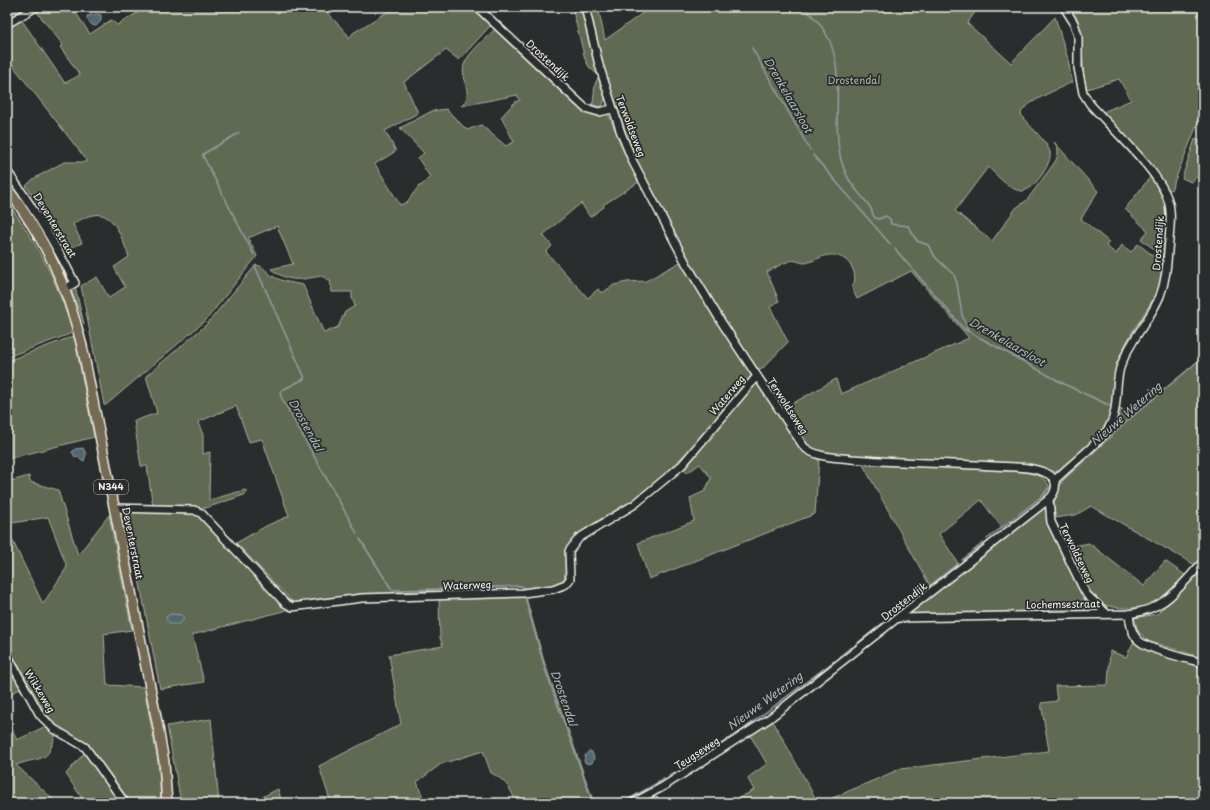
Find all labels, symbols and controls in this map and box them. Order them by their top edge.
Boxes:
street label: Drostendijk [523,35,574,84]
water label: Drenkelaarsloot [760,54,818,137]
park label: Drostendal [828,72,880,87]
street label: Terwoldseweg [613,93,650,159]
street label: Deventerstraat [30,189,81,260]
street label: Drostendijk [1148,215,1167,271]
water label: Drenkelaarsloot [966,313,1050,371]
street label: Waterweg [705,371,748,418]
street label: Terwoldseweg [764,374,812,437]
water label: Nieuwe Wetering [1086,377,1165,449]
water label: Drostendal [285,395,329,456]
road number: N344 [94,480,128,494]
street label: Deventerstraat [119,505,148,580]
street label: Terwoldseweg [1056,520,1098,585]
street label: Waterweg [443,576,491,593]
street label: Drostendijk [877,578,930,623]
street label: Lochemsestraat [1026,595,1100,612]
street label: Wikkeweg [22,666,59,715]
water label: Nieuwe Wetering [724,667,806,734]
water label: Drostendal [547,668,583,730]
street label: Teugseweg [671,732,722,773]

